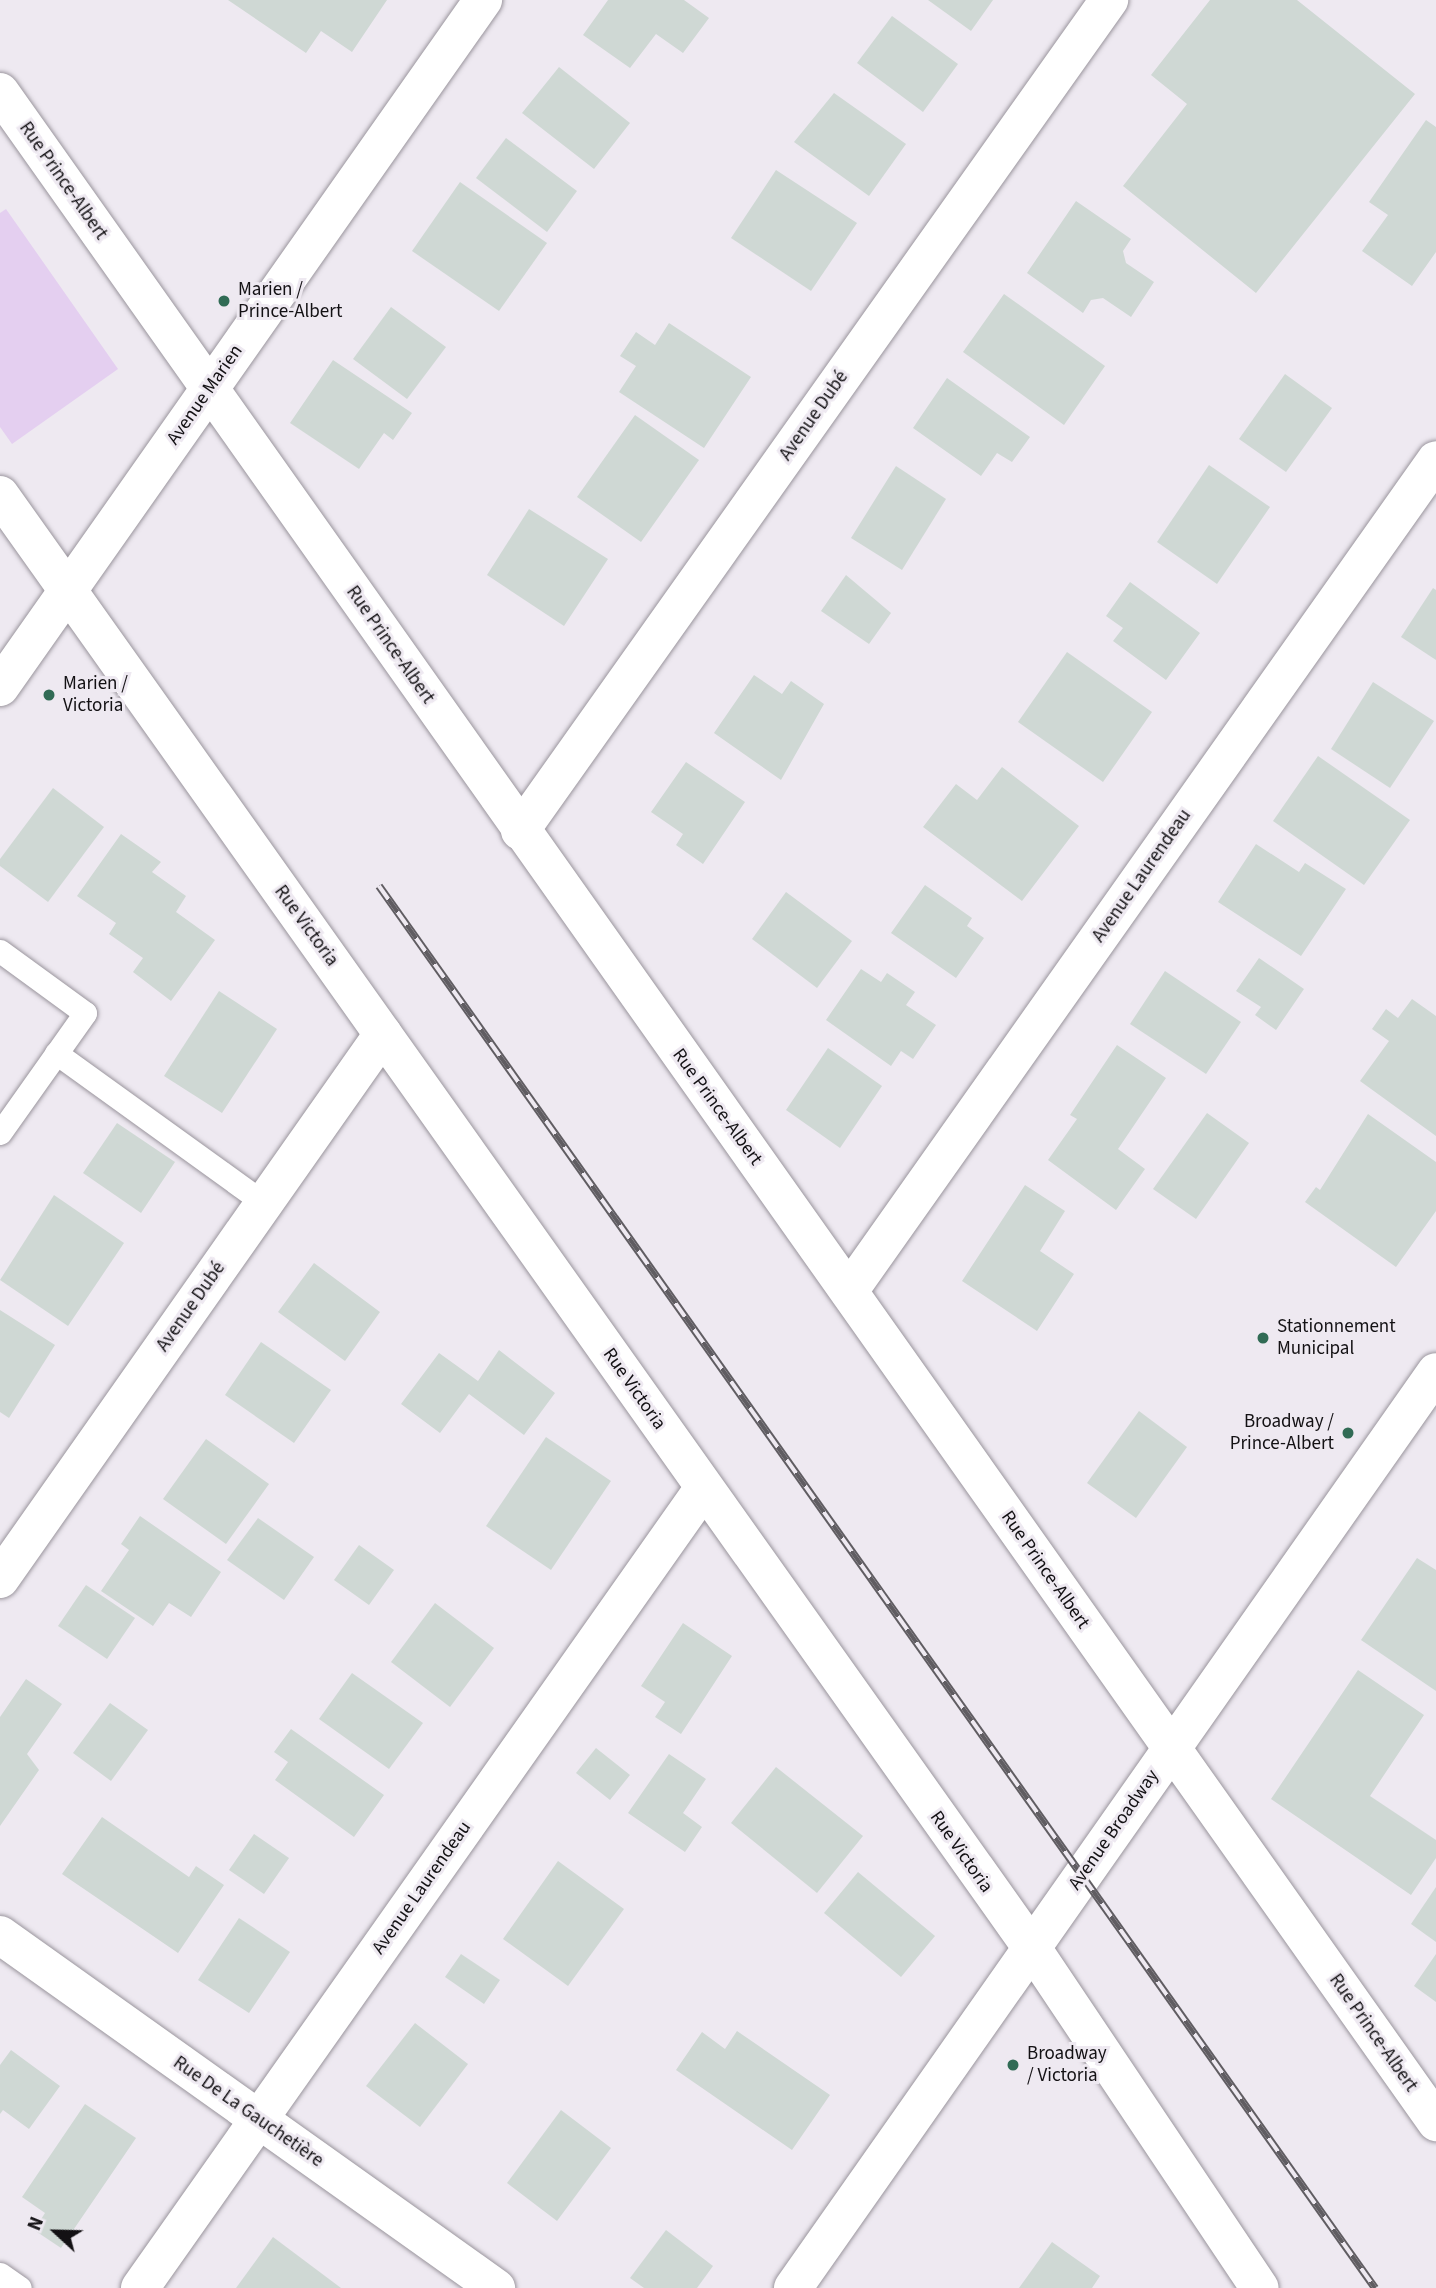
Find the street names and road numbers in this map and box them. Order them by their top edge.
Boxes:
street label: Rue Prince-Albert [14,118,112,244]
street label: Avenue Marien [162,341,248,449]
street label: Avenue Dubé [775,367,853,465]
street label: Rue Prince-Albert [341,582,439,708]
street label: Avenue Laurendeau [1088,805,1196,947]
street label: Rue Victoria [269,881,343,971]
street label: Rue Prince-Albert [667,1044,767,1170]
street label: Avenue Dubé [152,1258,230,1356]
street label: Rue Victoria [598,1344,670,1434]
street label: Rue Prince-Albert [996,1507,1094,1633]
street label: Avenue Broadway [1064,1765,1164,1895]
street label: Rue Victoria [925,1807,997,1897]
street label: Avenue Laurendeau [368,1817,476,1959]
street label: Rue Prince-Albert [1324,1970,1422,2096]
street label: Rue De La Gauchetière [169,2052,327,2172]

